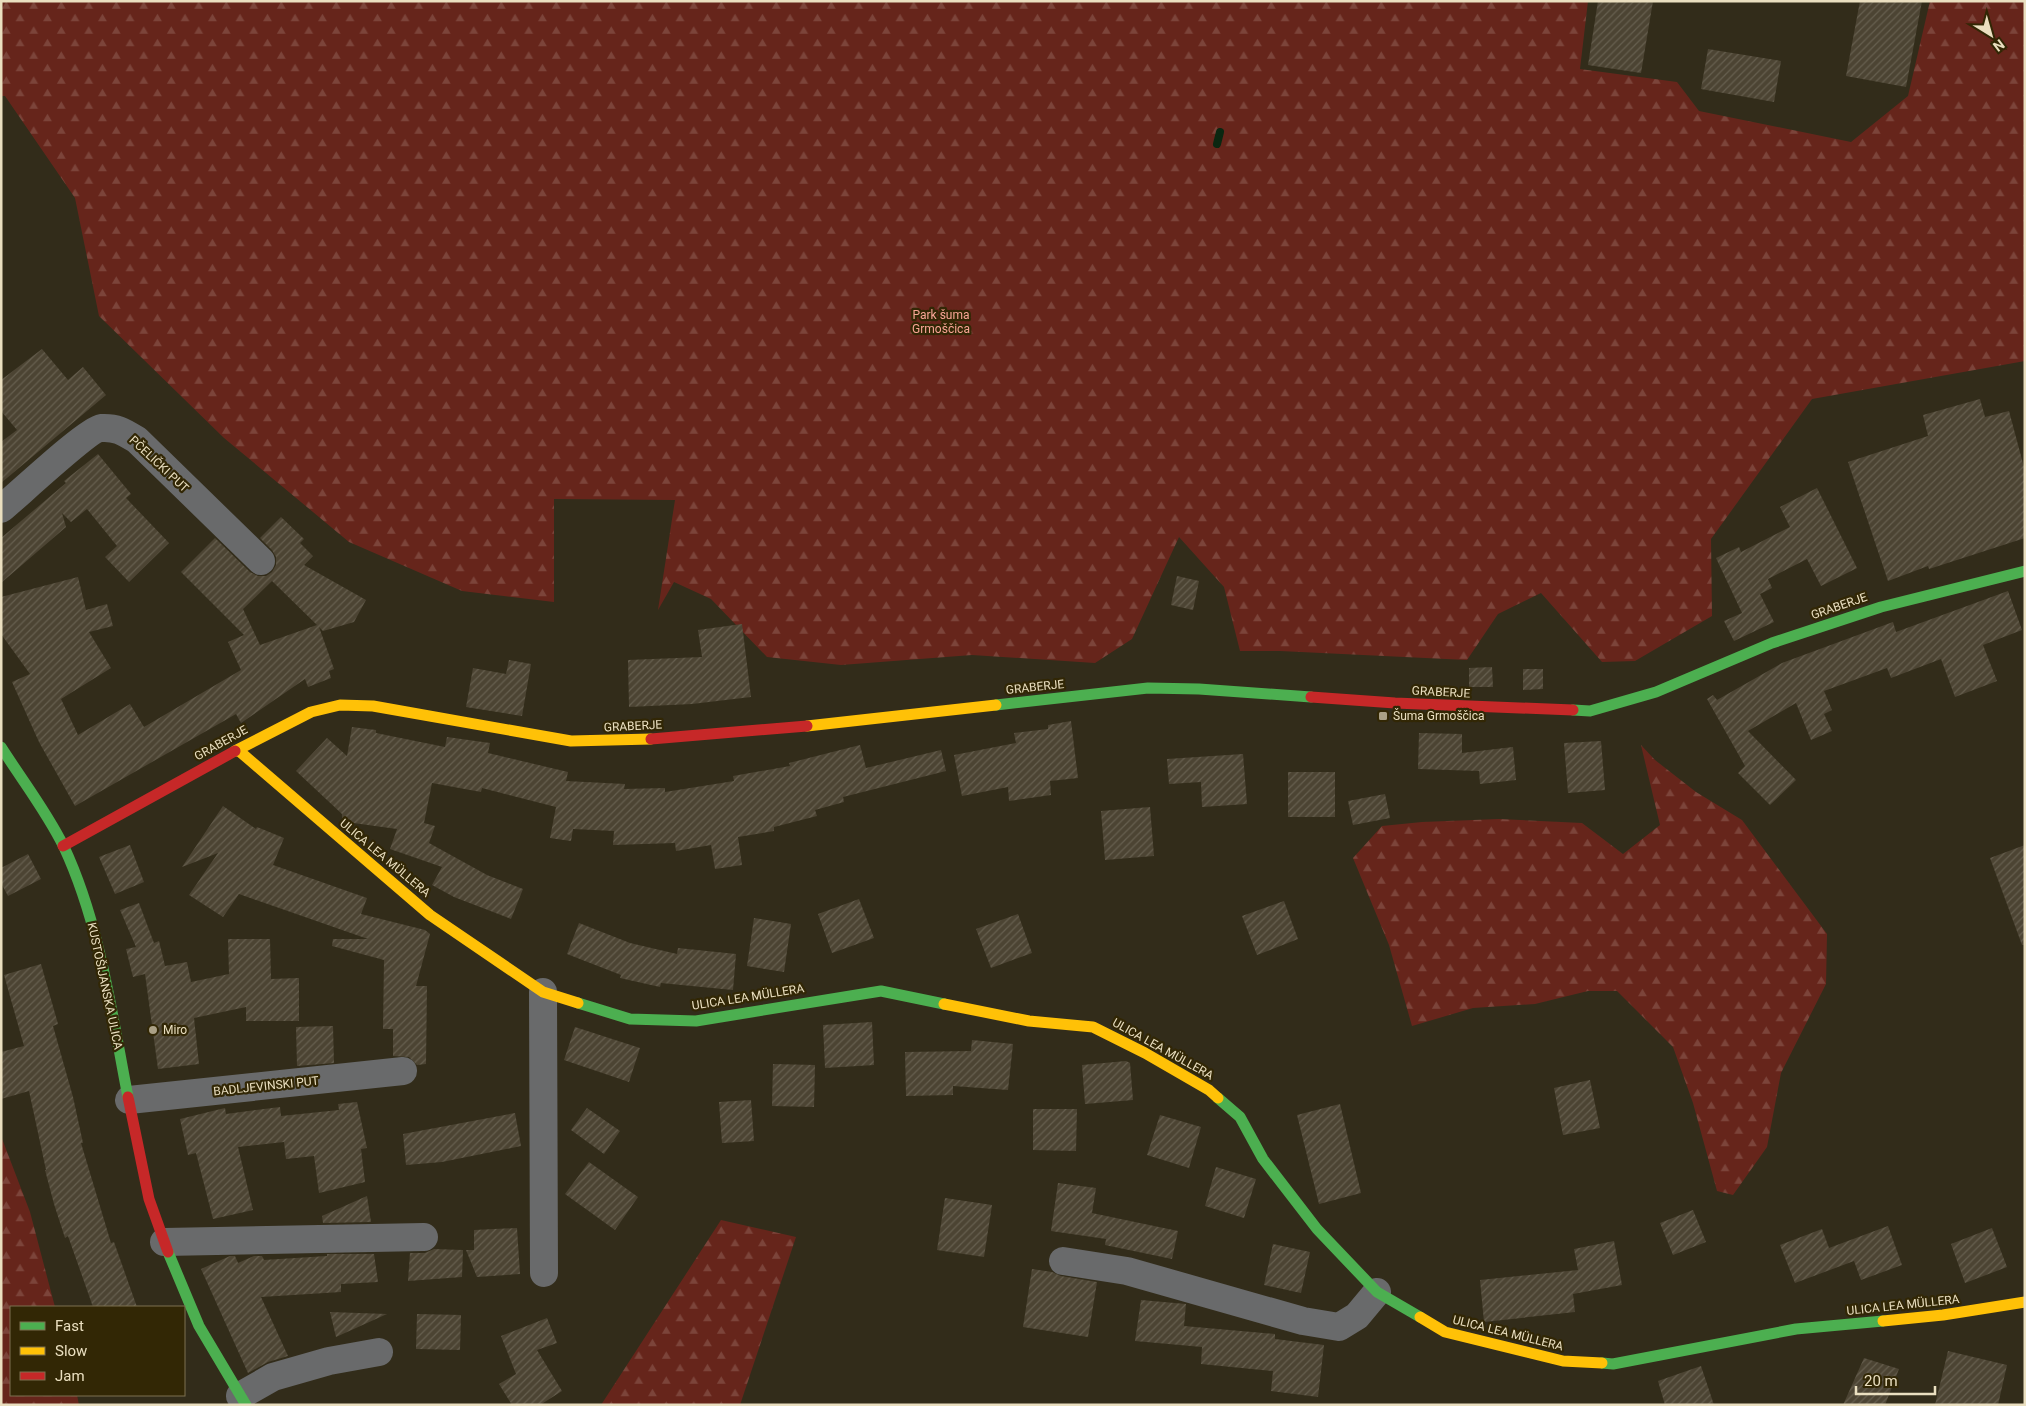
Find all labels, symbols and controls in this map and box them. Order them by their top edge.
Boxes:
north arrow [1966,10,2016,60]
text: N [1990,36,2008,55]
park label: Park šuma Grmoščica [912,308,970,336]
street label: PČELIČKI PUT [126,432,192,495]
street label: GRABERJE [1809,590,1869,622]
street label: GRABERJE [1005,677,1065,697]
street label: GRABERJE [1411,683,1471,701]
place label: Šuma Grmoščica [1393,708,1485,723]
marker: Šuma Grmoščica [1377,710,1389,722]
street label: GRABERJE [603,717,663,735]
street label: GRABERJE [192,723,250,763]
street label: ULICA LEA MÜLLERA [337,815,434,900]
street label: KUSTOŠIJANSKA ULICA [85,921,126,1051]
street label: ULICA LEA MÜLLERA [691,980,805,1013]
street label: ULICA LEA MÜLLERA [1110,1015,1217,1083]
place label: Miro [163,1023,187,1037]
marker: Miro [147,1024,159,1036]
street label: BADLJEVINSKI PUT [213,1073,319,1099]
street label: ULICA LEA MÜLLERA [1846,1291,1960,1318]
legend [10,1306,185,1396]
street label: ULICA LEA MÜLLERA [1451,1312,1565,1354]
text: Fast [55,1317,84,1335]
text: Slow [55,1342,87,1360]
scale bar [1856,1364,1935,1396]
text: Jam [55,1367,85,1385]
text: 20 m [1864,1372,1898,1390]

